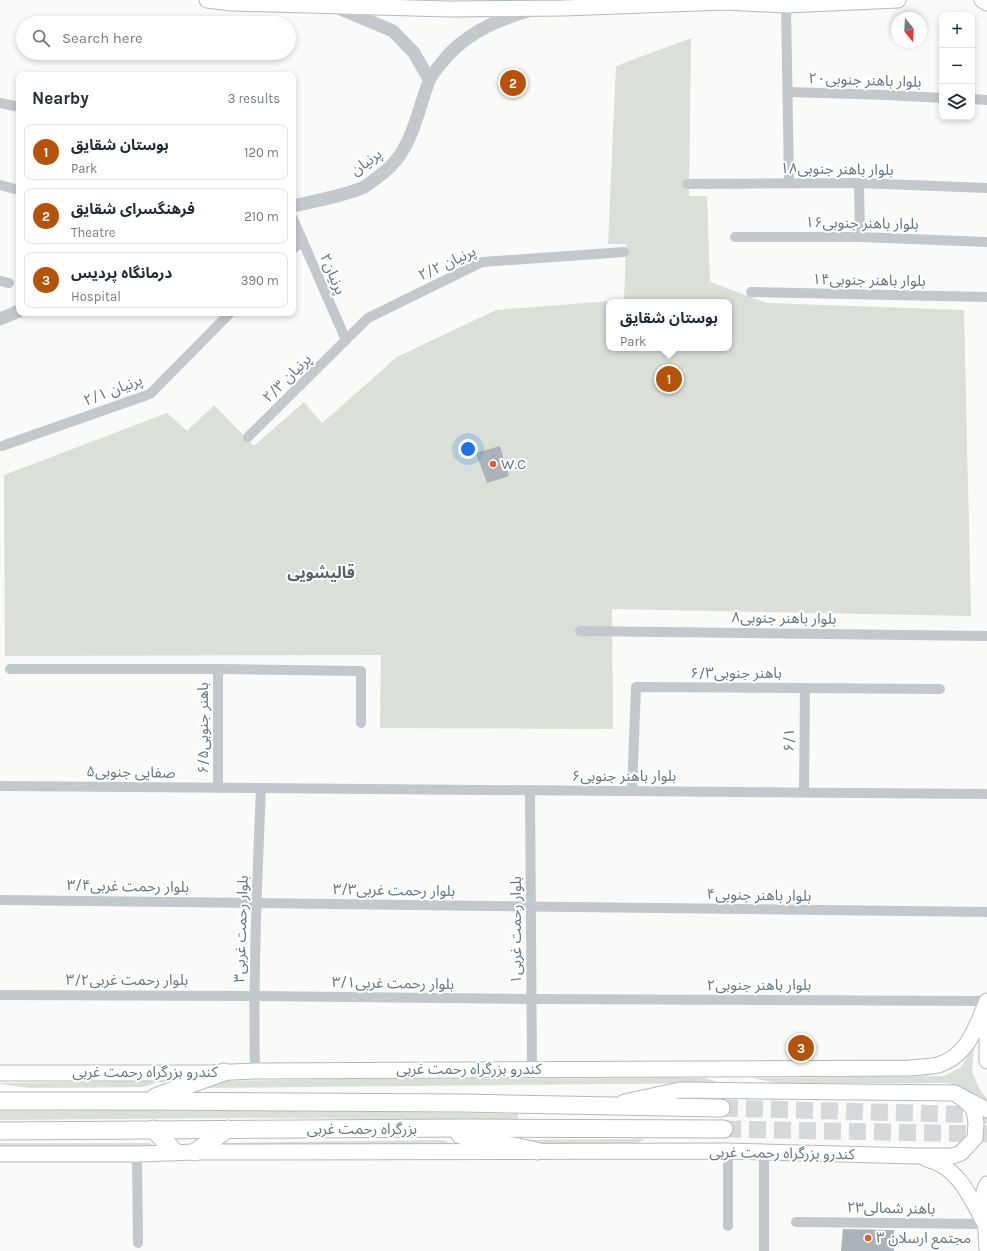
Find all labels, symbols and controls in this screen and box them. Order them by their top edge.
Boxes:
north arrow [891,12,927,48]
map controls [939,12,975,120]
button: + [939,12,975,48]
search box [16,16,296,60]
icon: search [30,27,52,49]
text: Search here [62,29,143,47]
button: − [939,48,975,84]
pin: 2 [500,68,526,98]
street label: بلوار باهنر جنوبی۲۰ [808,69,922,91]
button: layers [939,84,975,120]
text: Nearby [32,88,89,108]
text: 3 results [228,91,280,106]
text: بوستان شقایق [71,136,169,154]
text: 1 [44,145,48,160]
text: 120 m [244,145,279,160]
street label: پرنیان [347,145,386,180]
street label: ۱۸بلوار باهنر جنوبی [780,159,894,179]
text: Park [71,161,97,176]
text: فرهنگسرای شقایق [71,200,195,218]
text: 2 [42,209,50,224]
text: 210 m [244,209,279,224]
street label: بلوار باهنر جنوبی۱۶ [805,213,919,233]
text: Theatre [71,225,115,240]
street label: پرنیان ۲/۲ [415,242,479,285]
street label: پرنیان۲ [315,251,350,298]
text: درمانگاه پردیس [71,264,172,282]
street label: بلوار باهنر جنوبی۱۴ [812,270,926,290]
text: 3 [42,273,50,288]
text: 390 m [241,273,279,288]
text: Hospital [71,289,121,304]
popup [606,299,732,351]
text: بوستان شقایق [620,309,718,327]
text: Park [620,334,646,349]
street label: پرنیان ۲/۳ [259,350,316,407]
pin: 1 [656,364,682,394]
street label: پرنیان ۲/۱ [81,371,145,410]
your location [458,439,478,459]
place label: W.C [501,455,526,473]
marker: W.C [488,459,498,469]
district label: قالیشویی [287,563,355,582]
street label: ۸بلوار باهنر جنوبی [732,608,836,628]
street label: ۶/۳باهنر جنوبی [690,664,782,682]
street label: باهنر جنوبی۶/۵ [194,682,212,774]
street label: ۶/۱ [780,728,798,752]
street label: صفایی جنوبی۵ [86,762,176,782]
street label: بلوار باهنر جنوبی۶ [572,767,676,785]
street label: بلوار رحمت غربی۳ [230,875,252,983]
street label: بلوار رحمت غربی۳/۴ [67,876,189,896]
street label: بلوار رحمت غربی۱ [507,876,525,984]
street label: بلوار رحمت غربی۳/۳ [333,880,455,900]
street label: بلوار باهنر جنوبی۴ [707,885,811,905]
street label: بلوار رحمت غربی۳/۲ [66,971,188,989]
street label: بلوار رحمت غربی۳/۱ [332,973,454,993]
street label: بلوار باهنر جنوبی۲ [707,976,811,994]
pin: 3 [788,1033,814,1063]
street label: کندرو بزرگراه رحمت غربی [396,1060,543,1078]
street label: کندرو بزرگراه رحمت غربی [72,1063,219,1081]
street label: بزرگراه رحمت غربی [307,1120,417,1138]
street label: کندرو بزرگراه رحمت غربی [709,1143,856,1163]
street label: باهنر شمالی۲۳ [847,1198,935,1218]
place label: مجتمع ارسلان ۳ [876,1229,971,1250]
marker: مجتمع ارسلان ۳ [863,1233,873,1243]

